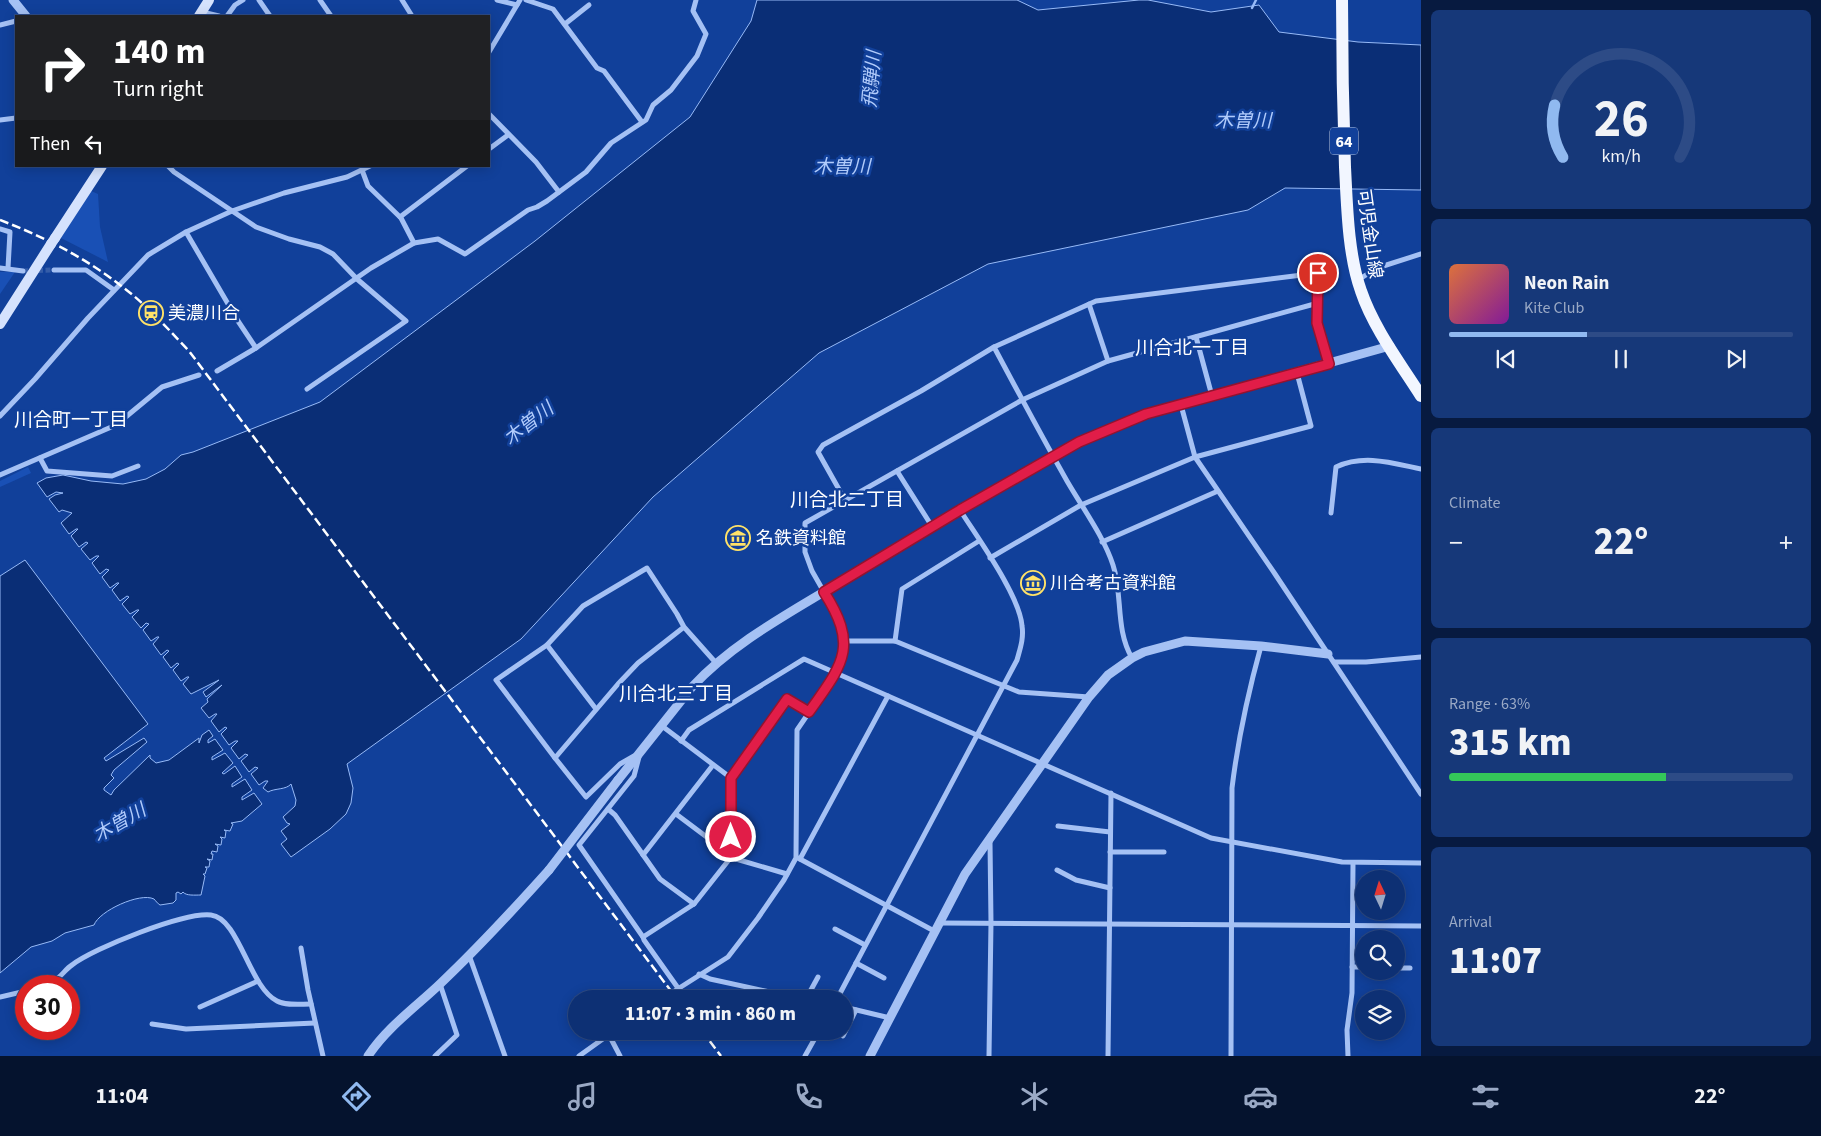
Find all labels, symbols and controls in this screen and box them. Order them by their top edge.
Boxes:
text: 140 m [113,27,205,77]
icon: right [30,35,95,100]
water label: 飛騨川 [857,48,889,109]
text: Turn right [113,73,203,105]
text: 26 [1594,83,1648,157]
water label: 木曽川 [1214,108,1273,135]
road number: 64 [1330,128,1358,154]
icon: left [80,130,108,158]
text: Then [30,131,70,158]
text: km/h [1601,144,1641,169]
water label: 木曽川 [813,154,872,181]
street label: 可児金山線 [1351,188,1388,280]
pin [1297,252,1339,294]
icon: arrive [1304,259,1332,287]
text: Neon Rain [1524,270,1609,297]
text: Kite Club [1524,297,1584,319]
station icon: 美濃川合 [138,300,164,326]
place label: 美濃川合 [168,301,240,326]
district label: 川合北一丁目 [1135,335,1249,362]
icon: previous [1492,345,1520,373]
icon: pause [1607,345,1635,373]
icon: next [1722,345,1750,373]
water label: 木曽川 [498,395,561,452]
district label: 川合町一丁目 [14,407,128,434]
district label: 川合北二丁目 [790,487,904,514]
text: Climate [1449,492,1500,514]
text: 22° [1594,515,1648,569]
text: − [1449,523,1463,563]
text: + [1779,523,1793,563]
museum icon: 名鉄資料館 [725,525,751,551]
place label: 名鉄資料館 [756,526,846,551]
museum icon: 川合考古資料館 [1020,570,1046,596]
place label: 川合考古資料館 [1050,571,1176,596]
district label: 川合北三丁目 [619,681,733,708]
text: Range · 63% [1449,693,1530,715]
text: 315 km [1449,716,1571,770]
water label: 木曽川 [88,796,153,849]
position arrow [704,810,756,862]
north arrow [1355,870,1405,920]
map controls [1355,870,1405,1040]
text: Arrival [1449,911,1492,933]
button: search [1355,930,1405,980]
text: 11:07 [1449,934,1542,988]
speed limit sign: 30 [15,975,80,1040]
button: layers [1355,990,1405,1040]
text: 11:07 · 3 min · 860 m [625,1001,796,1028]
icon: directions [339,1079,374,1114]
icon: music [565,1079,600,1114]
icon: phone [791,1079,826,1114]
icon: climate [1017,1079,1052,1114]
icon: car [1243,1079,1278,1114]
icon: filters [1468,1079,1503,1114]
text: 11:04 [95,1080,148,1112]
text: 22° [1694,1080,1726,1112]

